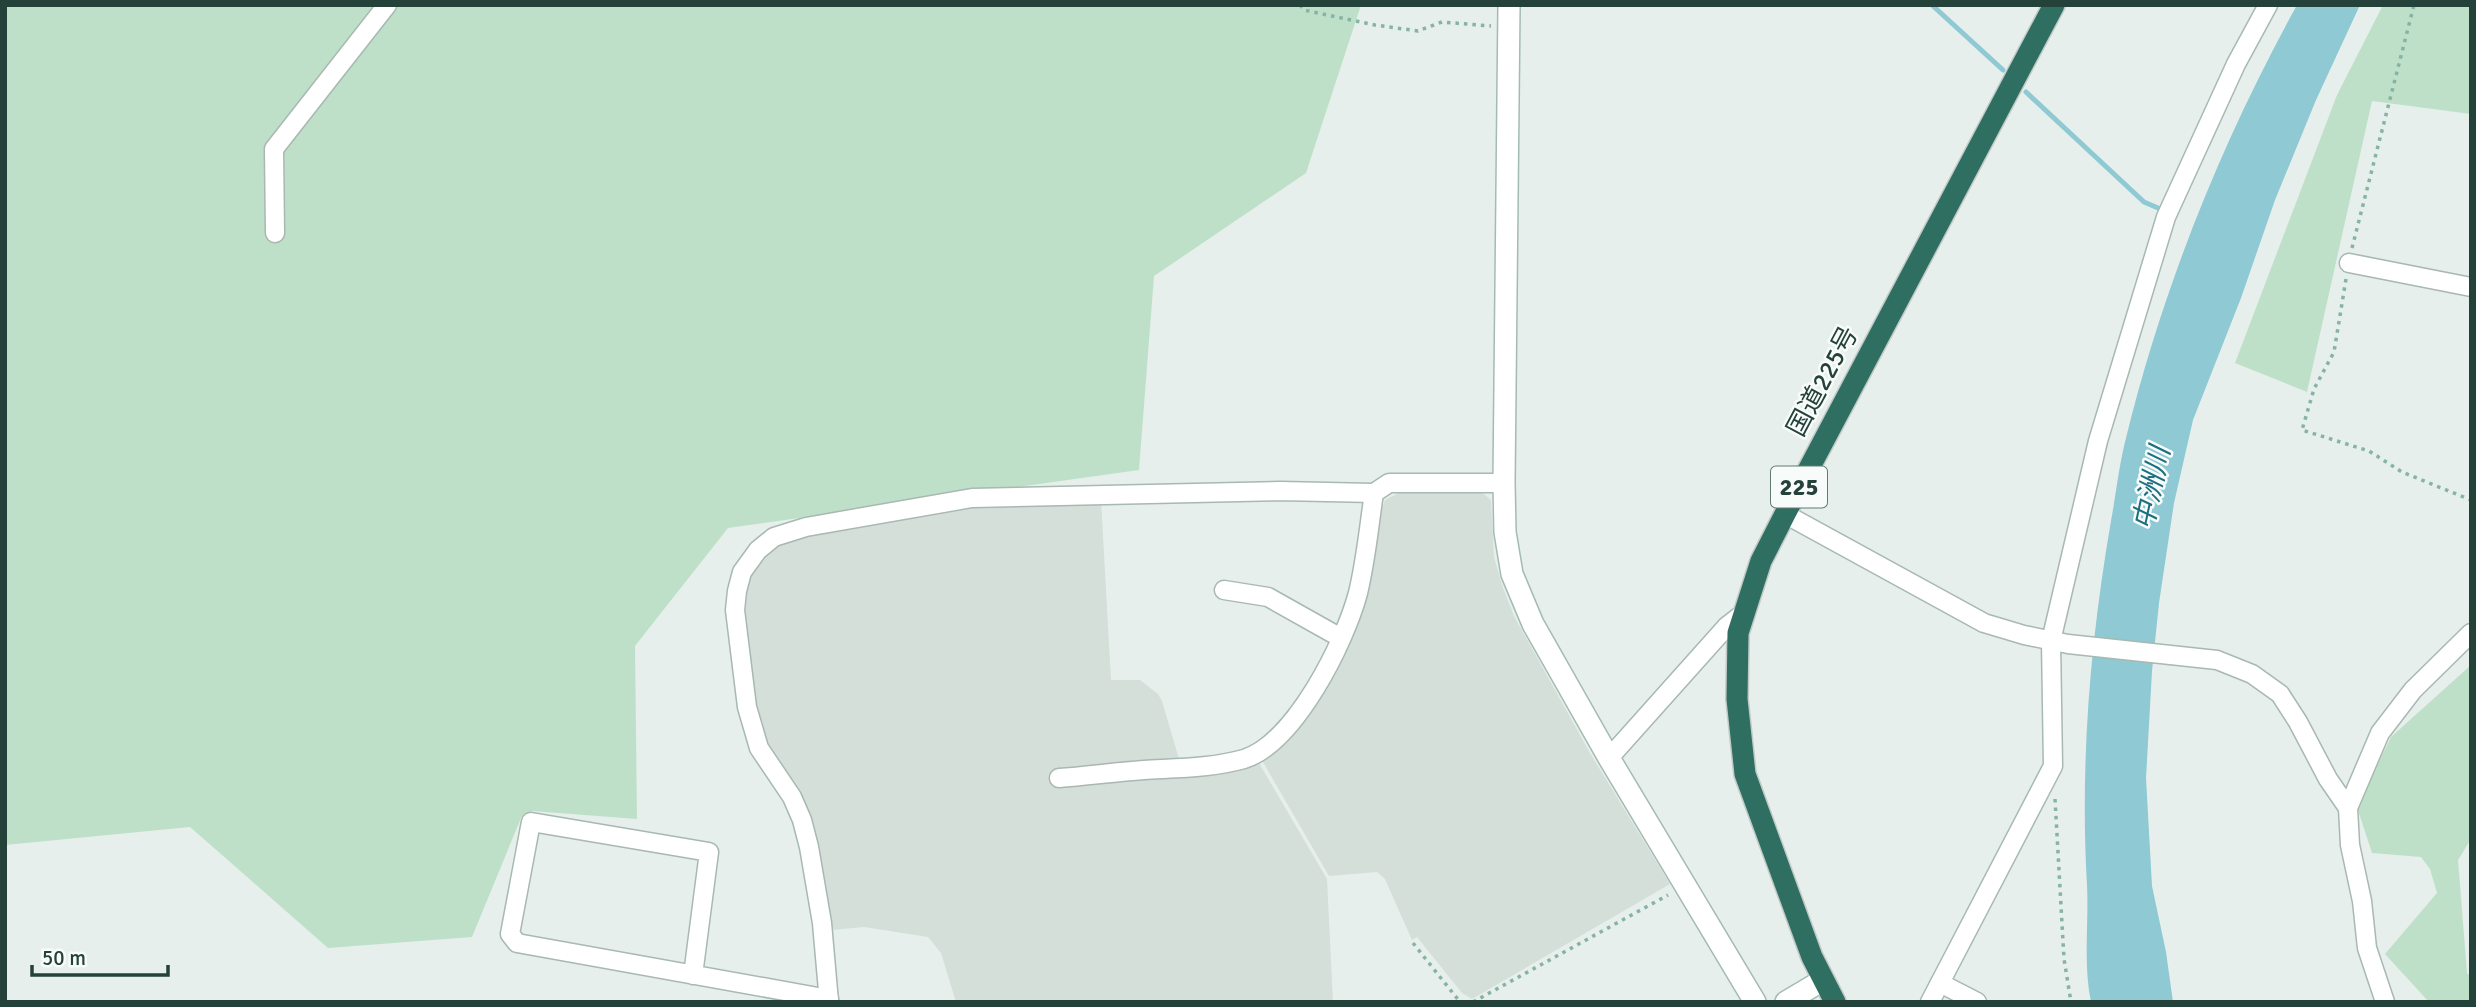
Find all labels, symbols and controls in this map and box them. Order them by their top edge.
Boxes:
street label: 国道225号 [1781,321,1865,442]
water label: 中洲川 [2127,441,2178,533]
road number: 225 [1771,466,1827,508]
scale bar [32,934,168,978]
text: 50 m [42,945,86,971]

